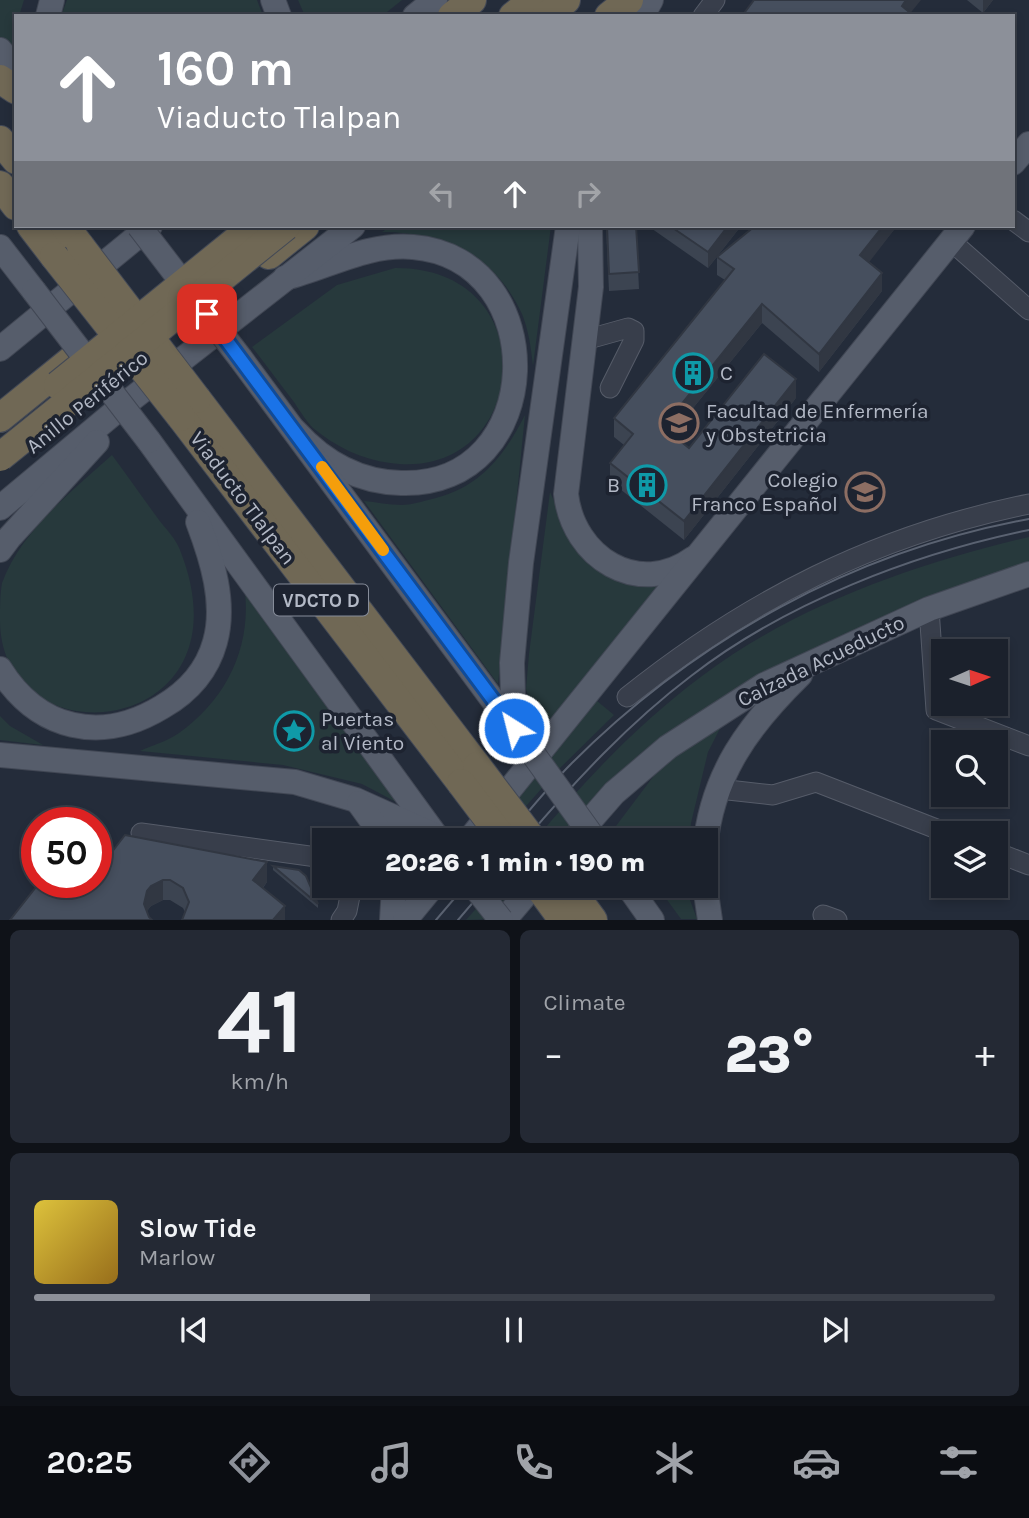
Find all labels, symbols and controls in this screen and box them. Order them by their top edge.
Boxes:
text: 160 m [157,40,294,97]
icon: ahead [42,42,133,133]
text: Viaducto Tlalpan [157,99,401,136]
icon: left [423,175,461,213]
icon: ahead [496,175,534,213]
icon: right [569,175,607,213]
pin [177,284,237,344]
icon: arrive [188,295,226,333]
street label: Anillo Periférico [21,346,153,458]
building icon: C [672,352,714,394]
place label: C [720,361,733,385]
place label: Facultad de Enfermería y Obstetricia [705,399,928,447]
school or university icon: Facultad de Enfermería y Obstetricia [658,402,700,444]
street label: Viaducto Tlalpan [185,427,301,569]
building icon: B [626,464,668,506]
place label: Colegio Franco Español [691,468,838,516]
school or university icon: Colegio Franco Español [844,471,886,513]
place label: B [607,473,620,497]
road number: VDCTO D [274,584,368,615]
street label: Calzada Acueducto [734,610,908,712]
north arrow [931,639,1008,716]
map controls [931,639,1008,898]
position arrow [477,691,551,765]
place label: Puertas al Viento [321,707,404,755]
place icon: Puertas al Viento [273,710,315,752]
button: search [931,730,1008,807]
speed limit sign: 50 [21,807,112,898]
button: layers [931,821,1008,898]
text: 20:26 · 1 min · 190 m [385,847,645,878]
text: 41 [216,969,303,1075]
text: Climate [544,989,626,1016]
text: 23° [724,1024,814,1085]
text: − [544,1032,563,1077]
text: + [975,1032,995,1077]
text: km/h [231,1068,289,1095]
text: Slow Tide [139,1213,257,1244]
text: Marlow [139,1244,215,1271]
icon: previous [175,1311,213,1349]
icon: pause [495,1311,533,1349]
icon: next [816,1311,854,1349]
icon: directions [225,1438,274,1487]
icon: music [367,1438,416,1487]
icon: phone [509,1438,558,1487]
icon: climate [650,1438,699,1487]
icon: car [792,1438,841,1487]
icon: filters [934,1438,983,1487]
text: 20:25 [46,1444,133,1481]

